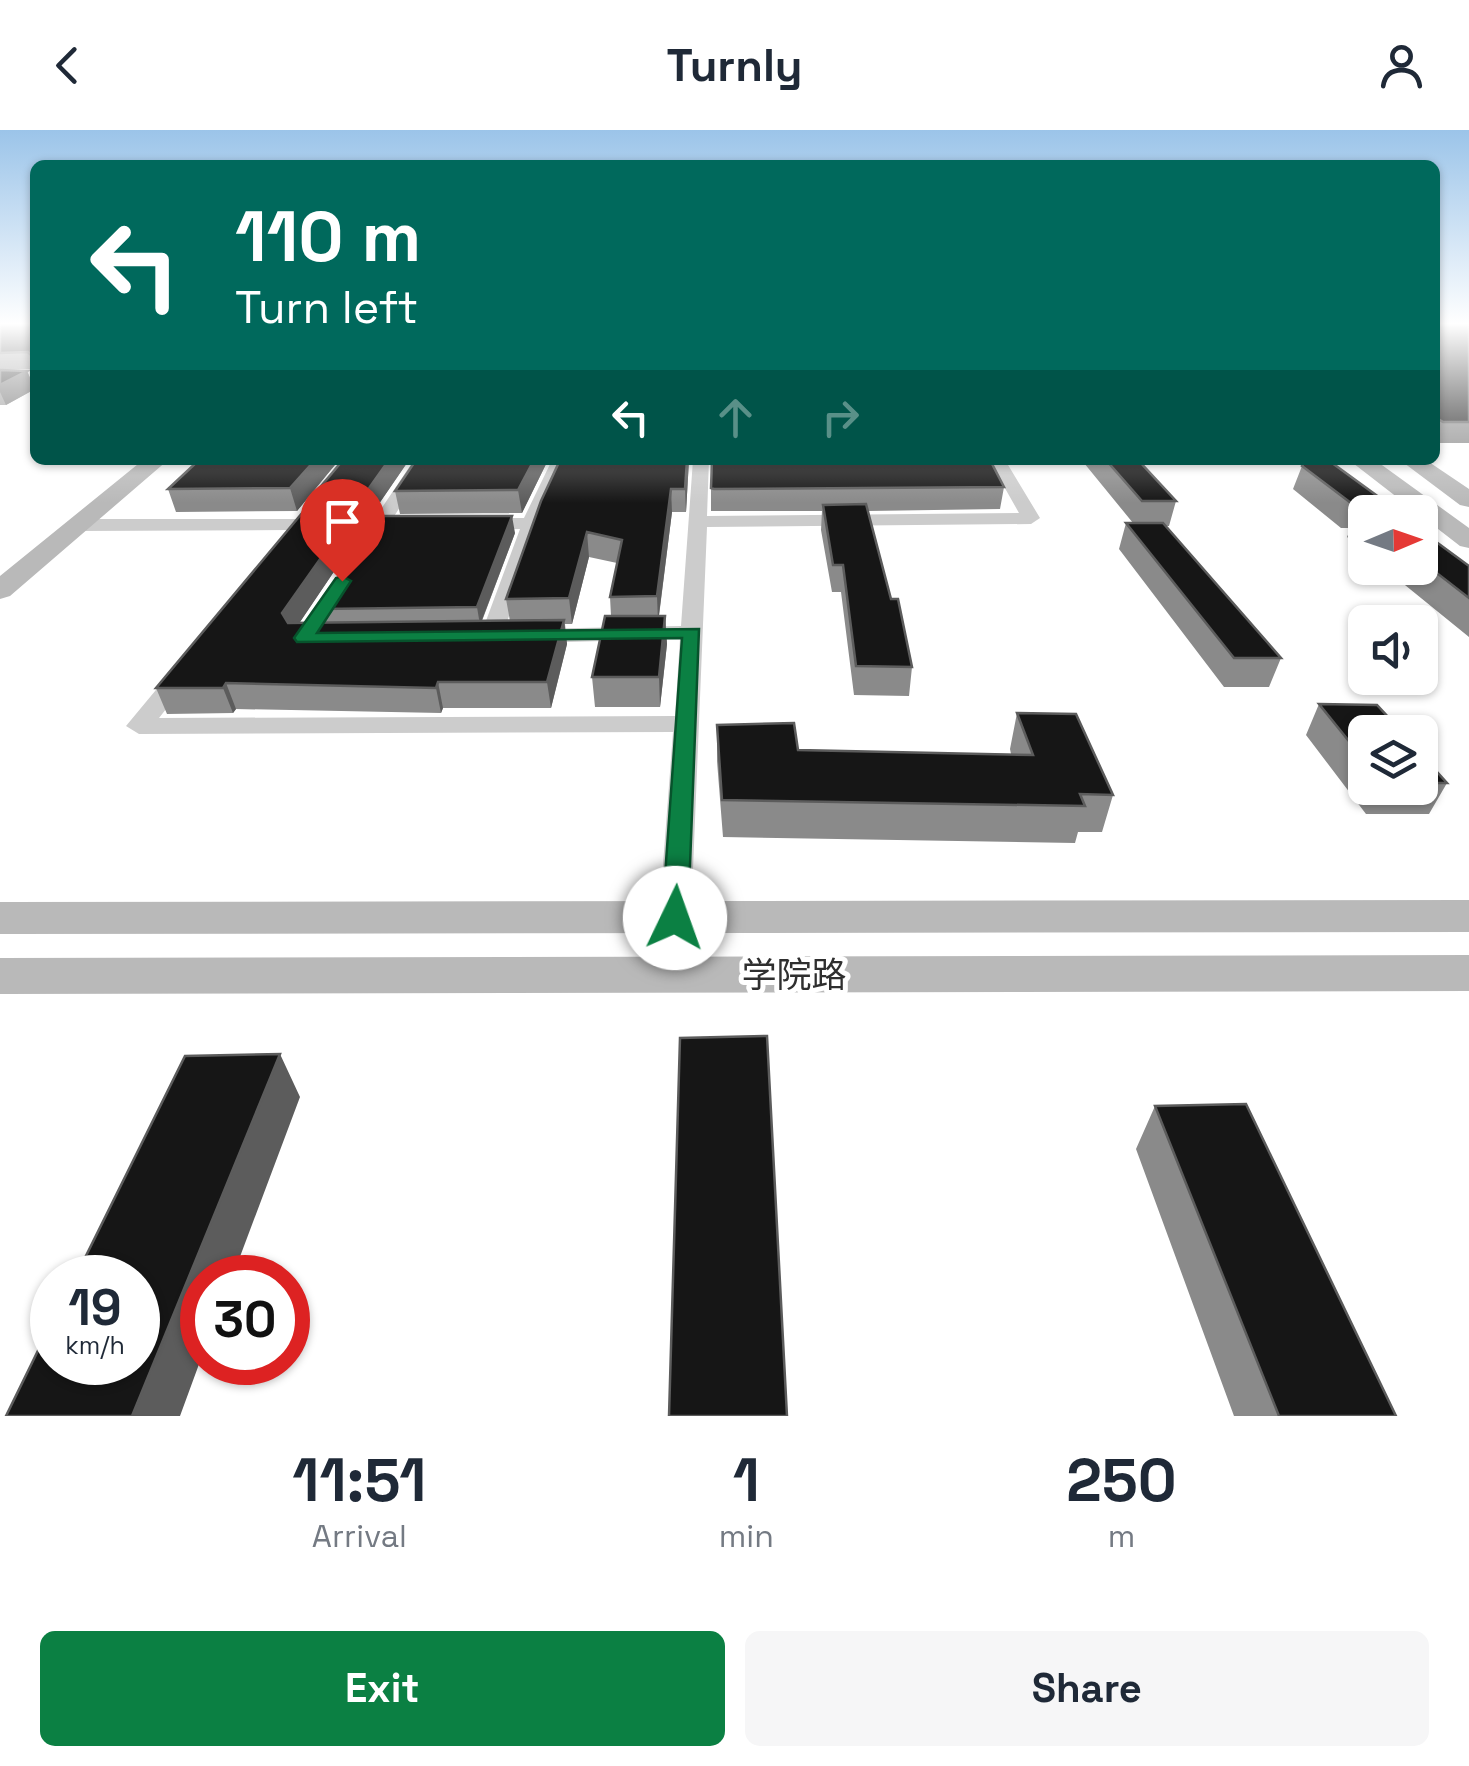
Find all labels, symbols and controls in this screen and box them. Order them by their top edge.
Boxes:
text: Turnly [666,37,803,94]
icon: back [40,38,95,93]
icon: person [1374,38,1429,93]
text: 110 m [235,192,421,281]
icon: left [70,200,200,330]
text: Turn left [235,279,418,336]
icon: left [603,390,658,445]
icon: ahead [708,390,763,445]
icon: right [813,390,868,445]
pin [300,479,385,582]
icon: arrive [315,494,370,549]
north arrow [1348,495,1438,585]
map controls [1348,495,1438,805]
button: sound [1348,605,1438,695]
button: layers [1348,715,1438,805]
position arrow [623,866,727,970]
street label: 学院路 [741,953,847,997]
speed limit sign: 30 [180,1255,310,1385]
text: 19 [68,1276,122,1340]
text: km/h [65,1329,125,1361]
text: 11:51 [292,1442,427,1519]
text: 1 [733,1442,760,1519]
text: 250 [1066,1442,1177,1519]
text: Arrival [312,1516,407,1556]
text: min [719,1516,774,1556]
text: m [1108,1516,1135,1556]
button: Exit [40,1631,725,1746]
button: Share [745,1631,1429,1746]

